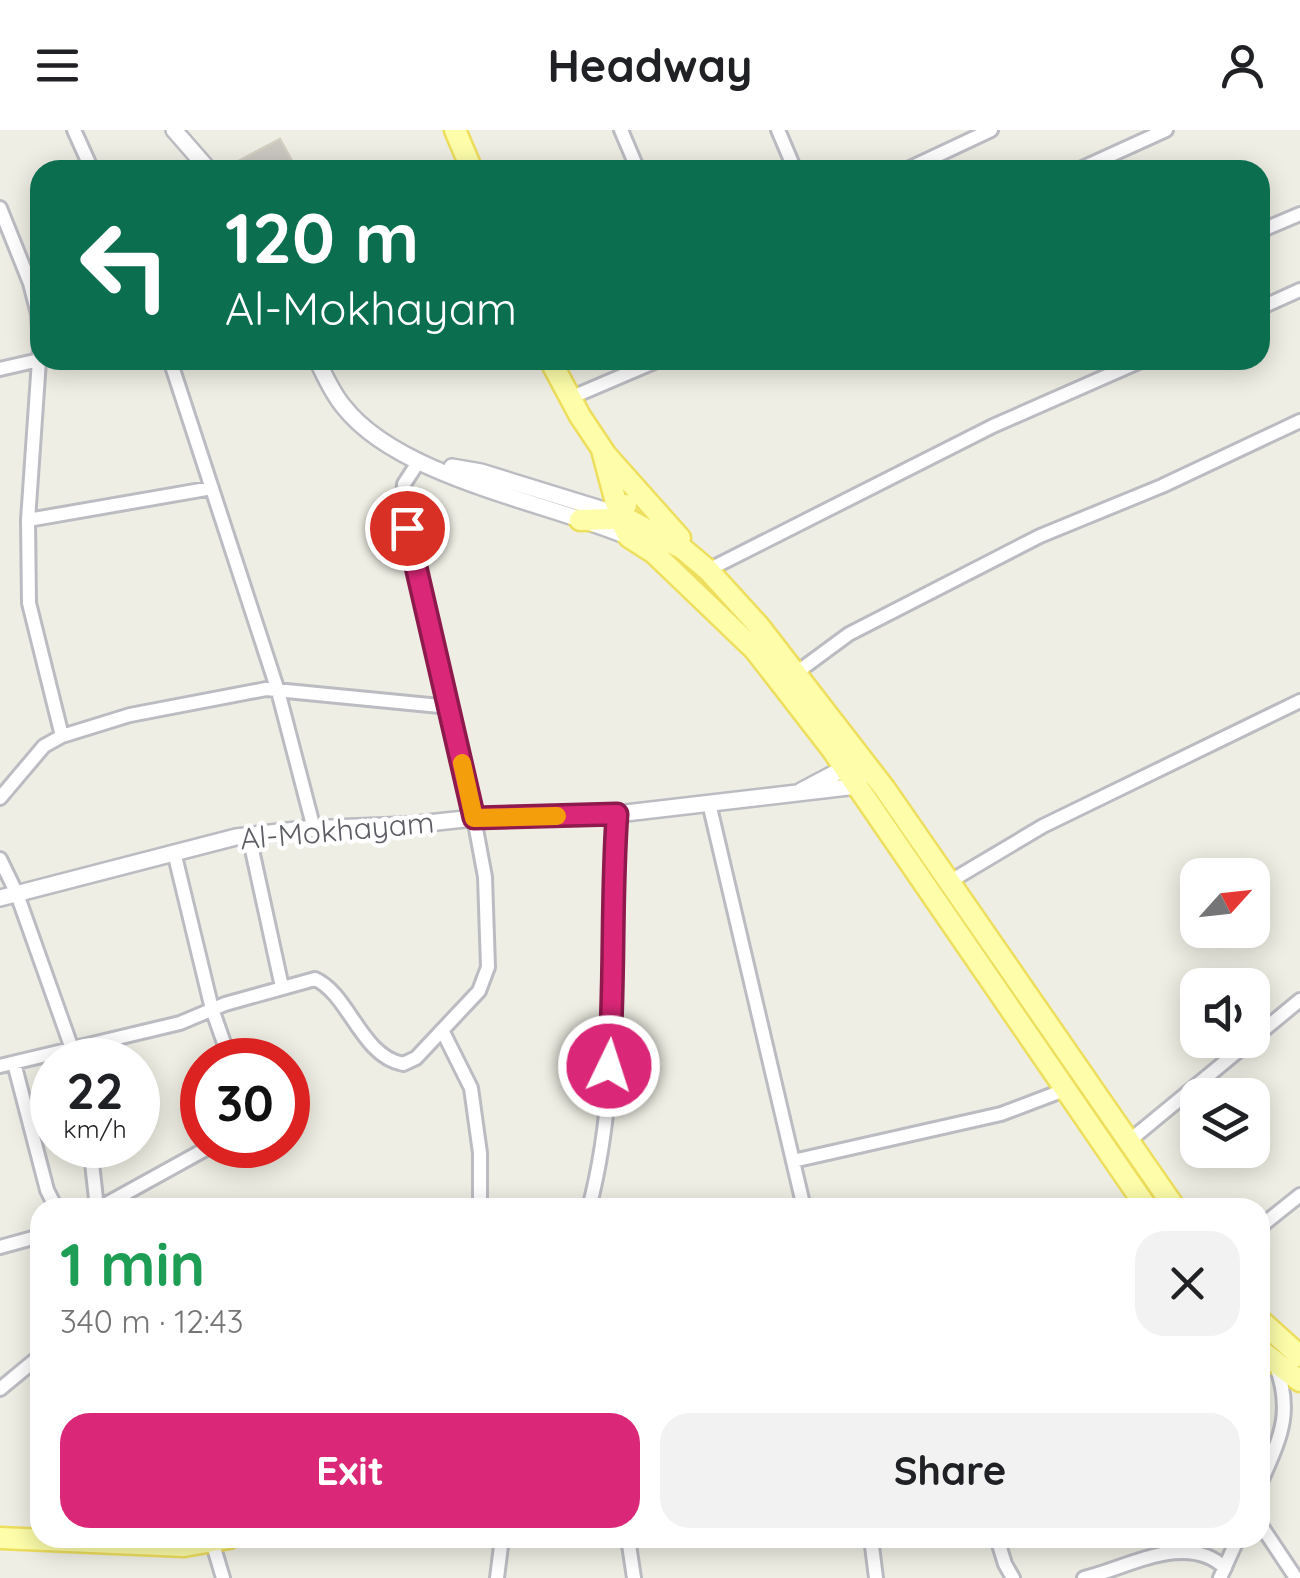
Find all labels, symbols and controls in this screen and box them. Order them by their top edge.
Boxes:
text: Headway [547,37,753,93]
icon: menu [30,38,85,93]
icon: person [1215,38,1270,93]
text: 120 m [225,193,419,281]
icon: left [60,200,190,330]
text: Al-Mokhayam [225,280,517,336]
pin [365,486,450,571]
icon: arrive [380,501,435,556]
street label: Al-Mokhayam [238,803,436,857]
north arrow [1180,858,1270,948]
map controls [1180,858,1270,1168]
button: sound [1180,968,1270,1058]
position arrow [557,1014,661,1118]
speed limit sign: 30 [180,1038,310,1168]
text: 22 [67,1059,123,1122]
button: layers [1180,1078,1270,1168]
text: km/h [63,1113,127,1144]
text: 1 min [60,1226,205,1301]
button: close [1135,1231,1240,1336]
text: 340 m · 12:43 [60,1301,244,1341]
button: Exit [60,1413,640,1528]
button: Share [660,1413,1240,1528]

